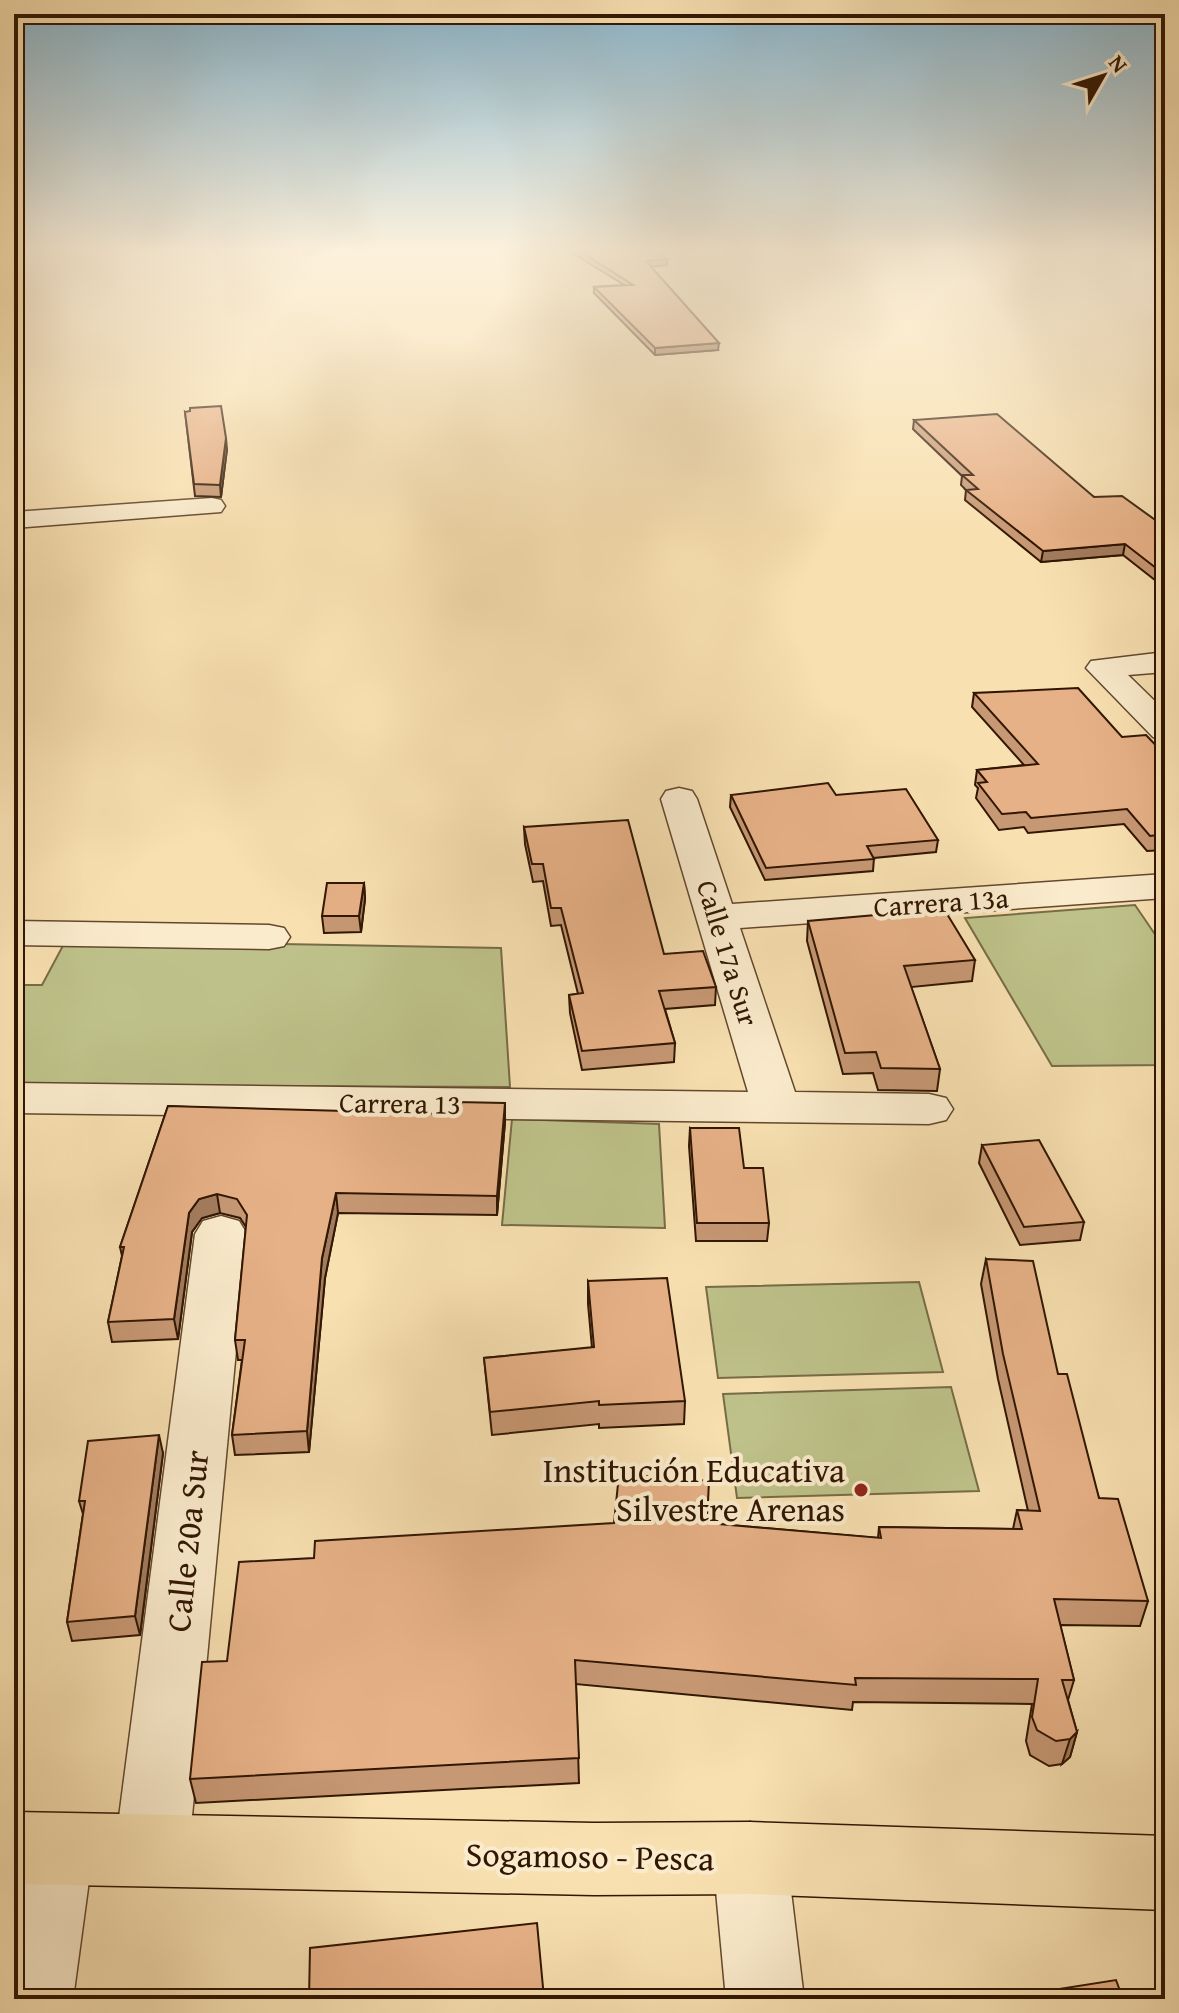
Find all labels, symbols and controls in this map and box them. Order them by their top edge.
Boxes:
north arrow [1063,36,1143,116]
text: N [1101,48,1136,79]
street label: Calle 17a Sur [687,875,770,1031]
street label: Carrera 13a [872,876,1011,927]
street label: Carrera 13 [339,1081,461,1124]
place label: Institución Educativa Silvestre Arenas [543,1445,845,1533]
street label: Calle 20a Sur [153,1448,220,1634]
marker: Institución Educativa Silvestre Arenas [852,1481,870,1499]
street label: Sogamoso - Pesca [465,1829,715,1882]

